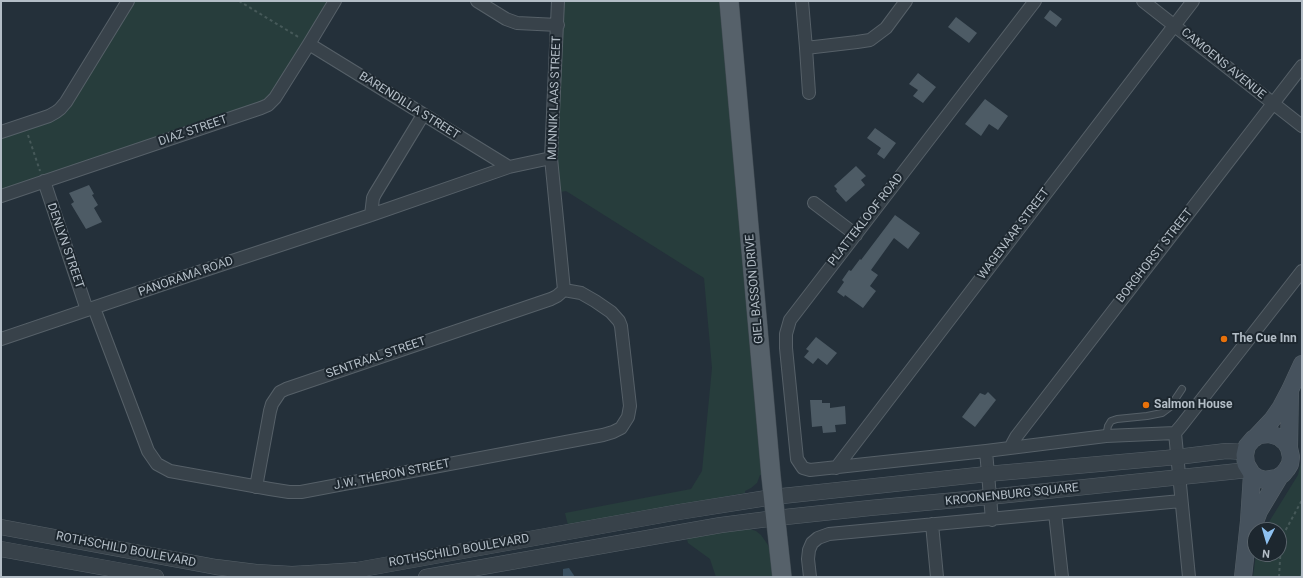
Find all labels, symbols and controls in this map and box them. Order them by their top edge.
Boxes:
street label: CAMOENS AVENUE [1178,25,1268,103]
street label: MUNNIK LAAS STREET [546,36,564,160]
street label: BARENDILLA STREET [356,69,462,143]
street label: DIAZ STREET [157,112,229,150]
street label: PLATTEKLOOF ROAD [825,171,907,269]
street label: WAGENAAR STREET [975,186,1053,282]
street label: DENLYN STREET [44,201,86,291]
street label: BORGHORST STREET [1114,206,1196,306]
street label: GIEL BASSON DRIVE [743,234,767,344]
street label: PANORAMA ROAD [137,254,235,300]
place label: The Cue Inn [1232,332,1297,346]
street label: SENTRAAL STREET [324,334,428,382]
marker: The Cue Inn [1219,334,1229,344]
place label: Salmon House [1154,398,1232,412]
marker: Salmon House [1141,400,1151,410]
street label: J.W. THERON STREET [333,457,451,493]
street label: KROONENBURG SQUARE [944,481,1080,509]
north arrow [1247,522,1287,562]
street label: ROTHSCHILD BOULEVARD [55,529,197,571]
street label: ROTHSCHILD BOULEVARD [388,532,530,570]
text: N [1262,547,1270,560]

